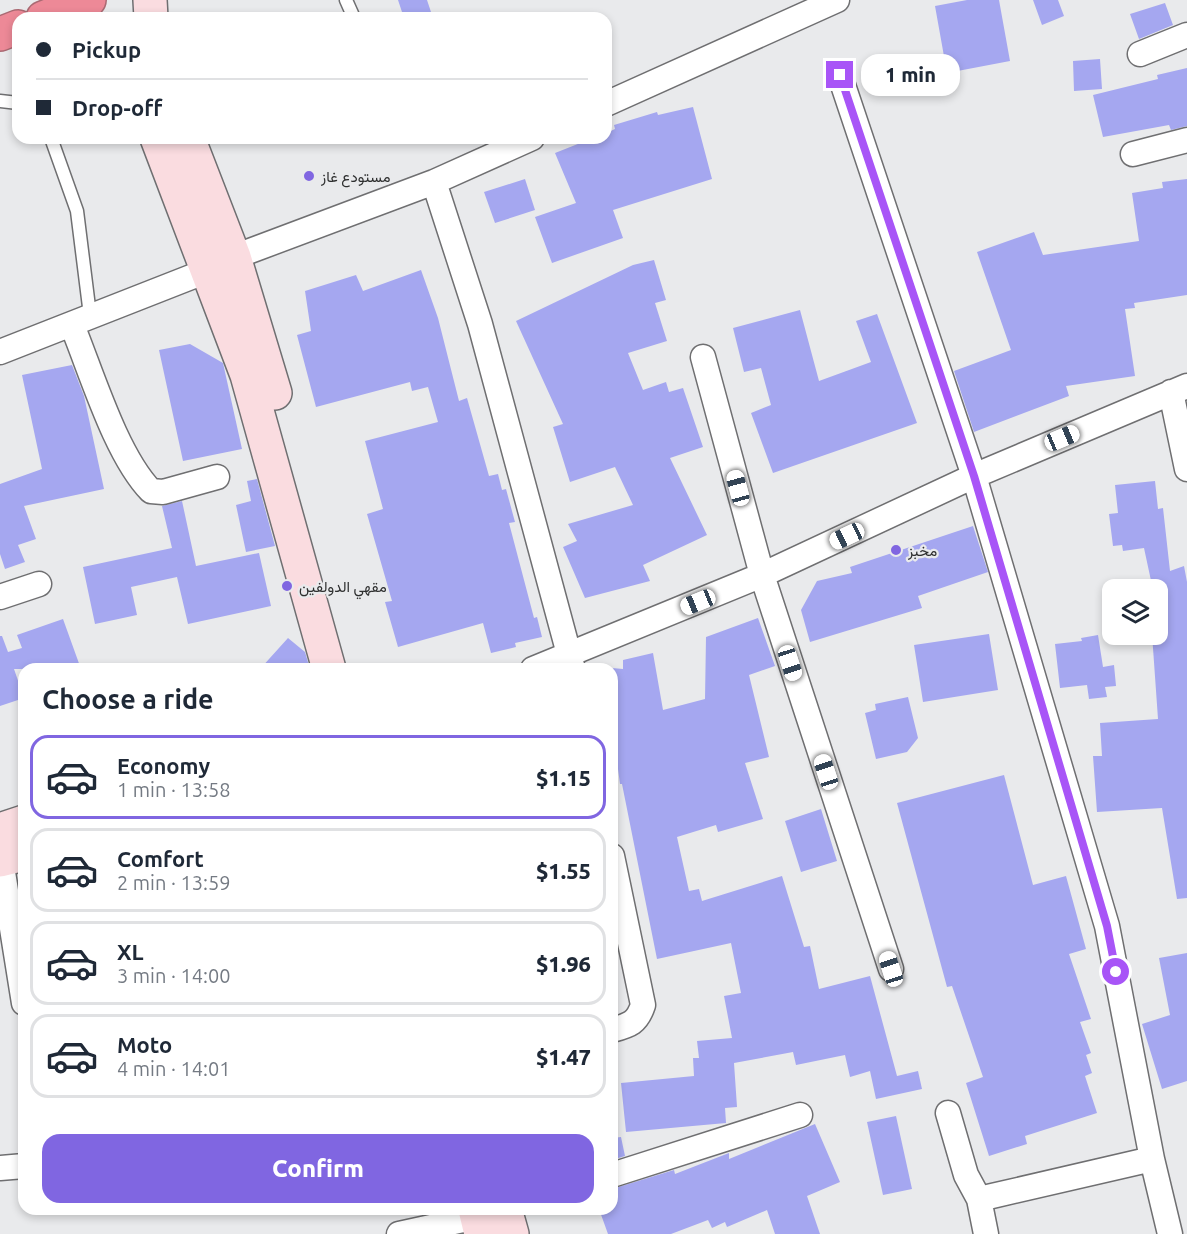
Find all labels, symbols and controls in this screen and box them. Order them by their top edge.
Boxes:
text: Pickup [72,37,141,62]
callout: 1 min [861,54,960,96]
route end [826,61,853,88]
text: 1 min [885,63,936,86]
text: Drop-off [72,95,162,120]
place label: مستودع غاز [320,168,391,188]
marker: مستودع غاز [302,169,316,183]
car [1042,423,1082,453]
car [725,468,751,508]
car [827,520,867,552]
place label: مخبز [907,542,937,560]
marker: مخبز [889,543,903,557]
place label: مقهي الدولفين [299,578,387,600]
marker: مقهي الدولفين [280,579,294,593]
map controls [1102,579,1168,645]
button: layers [1102,579,1168,645]
car [678,587,718,617]
car [776,643,804,683]
text: Choose a ride [42,684,214,714]
icon: car [45,750,99,804]
car [812,752,840,792]
text: Economy [117,753,210,778]
text: $1.15 [536,765,591,790]
text: 1 min · 13:58 [117,778,231,801]
icon: car [45,843,99,897]
text: Comfort [117,846,204,871]
text: $1.55 [536,858,591,883]
text: 2 min · 13:59 [117,871,231,894]
icon: car [45,936,99,990]
text: XL [117,939,144,964]
car [877,949,905,989]
text: $1.96 [536,951,591,976]
route start [1102,958,1129,985]
text: 3 min · 14:00 [117,964,231,987]
icon: car [45,1029,99,1083]
text: Moto [117,1032,172,1057]
text: $1.47 [536,1044,591,1069]
text: 4 min · 14:01 [117,1057,231,1080]
button: Confirm [42,1134,594,1203]

